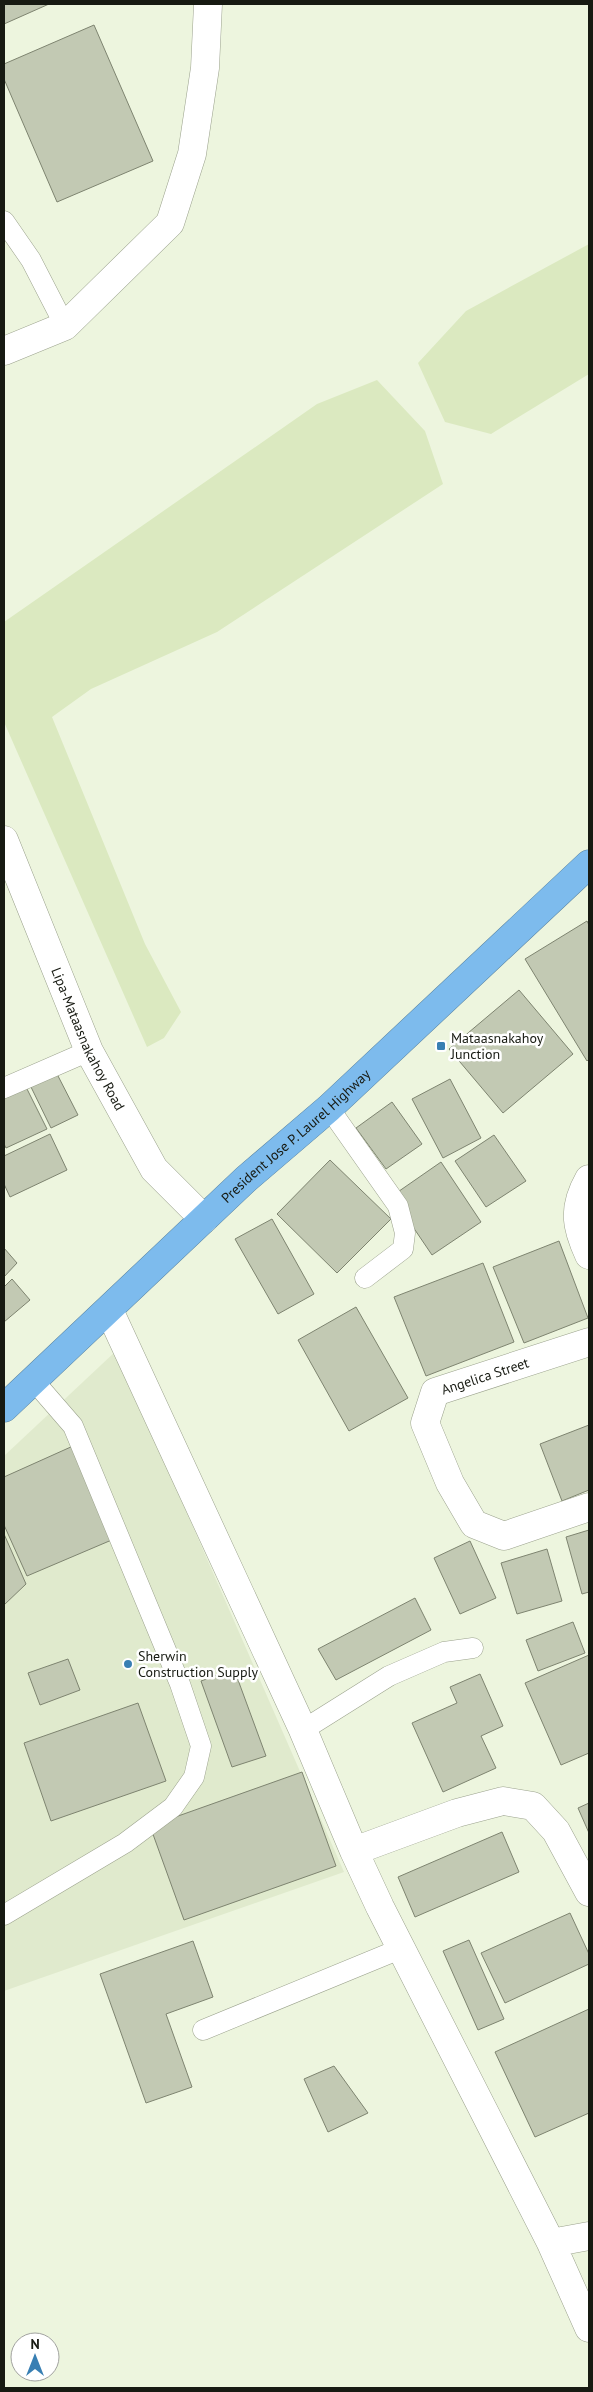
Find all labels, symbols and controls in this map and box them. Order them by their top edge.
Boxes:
street label: Lipa-Mataasnakahoy Road [47,965,129,1114]
place label: Mataasnakahoy Junction [450,1029,544,1063]
marker: Mataasnakahoy Junction [435,1040,447,1052]
street label: President Jose P. Laurel Highway [217,1065,374,1207]
street label: Angelica Street [439,1353,531,1399]
place label: Sherwin Construction Supply [138,1647,259,1681]
marker: Sherwin Construction Supply [122,1658,134,1670]
north arrow [10,2332,60,2382]
text: N [30,2335,40,2353]

